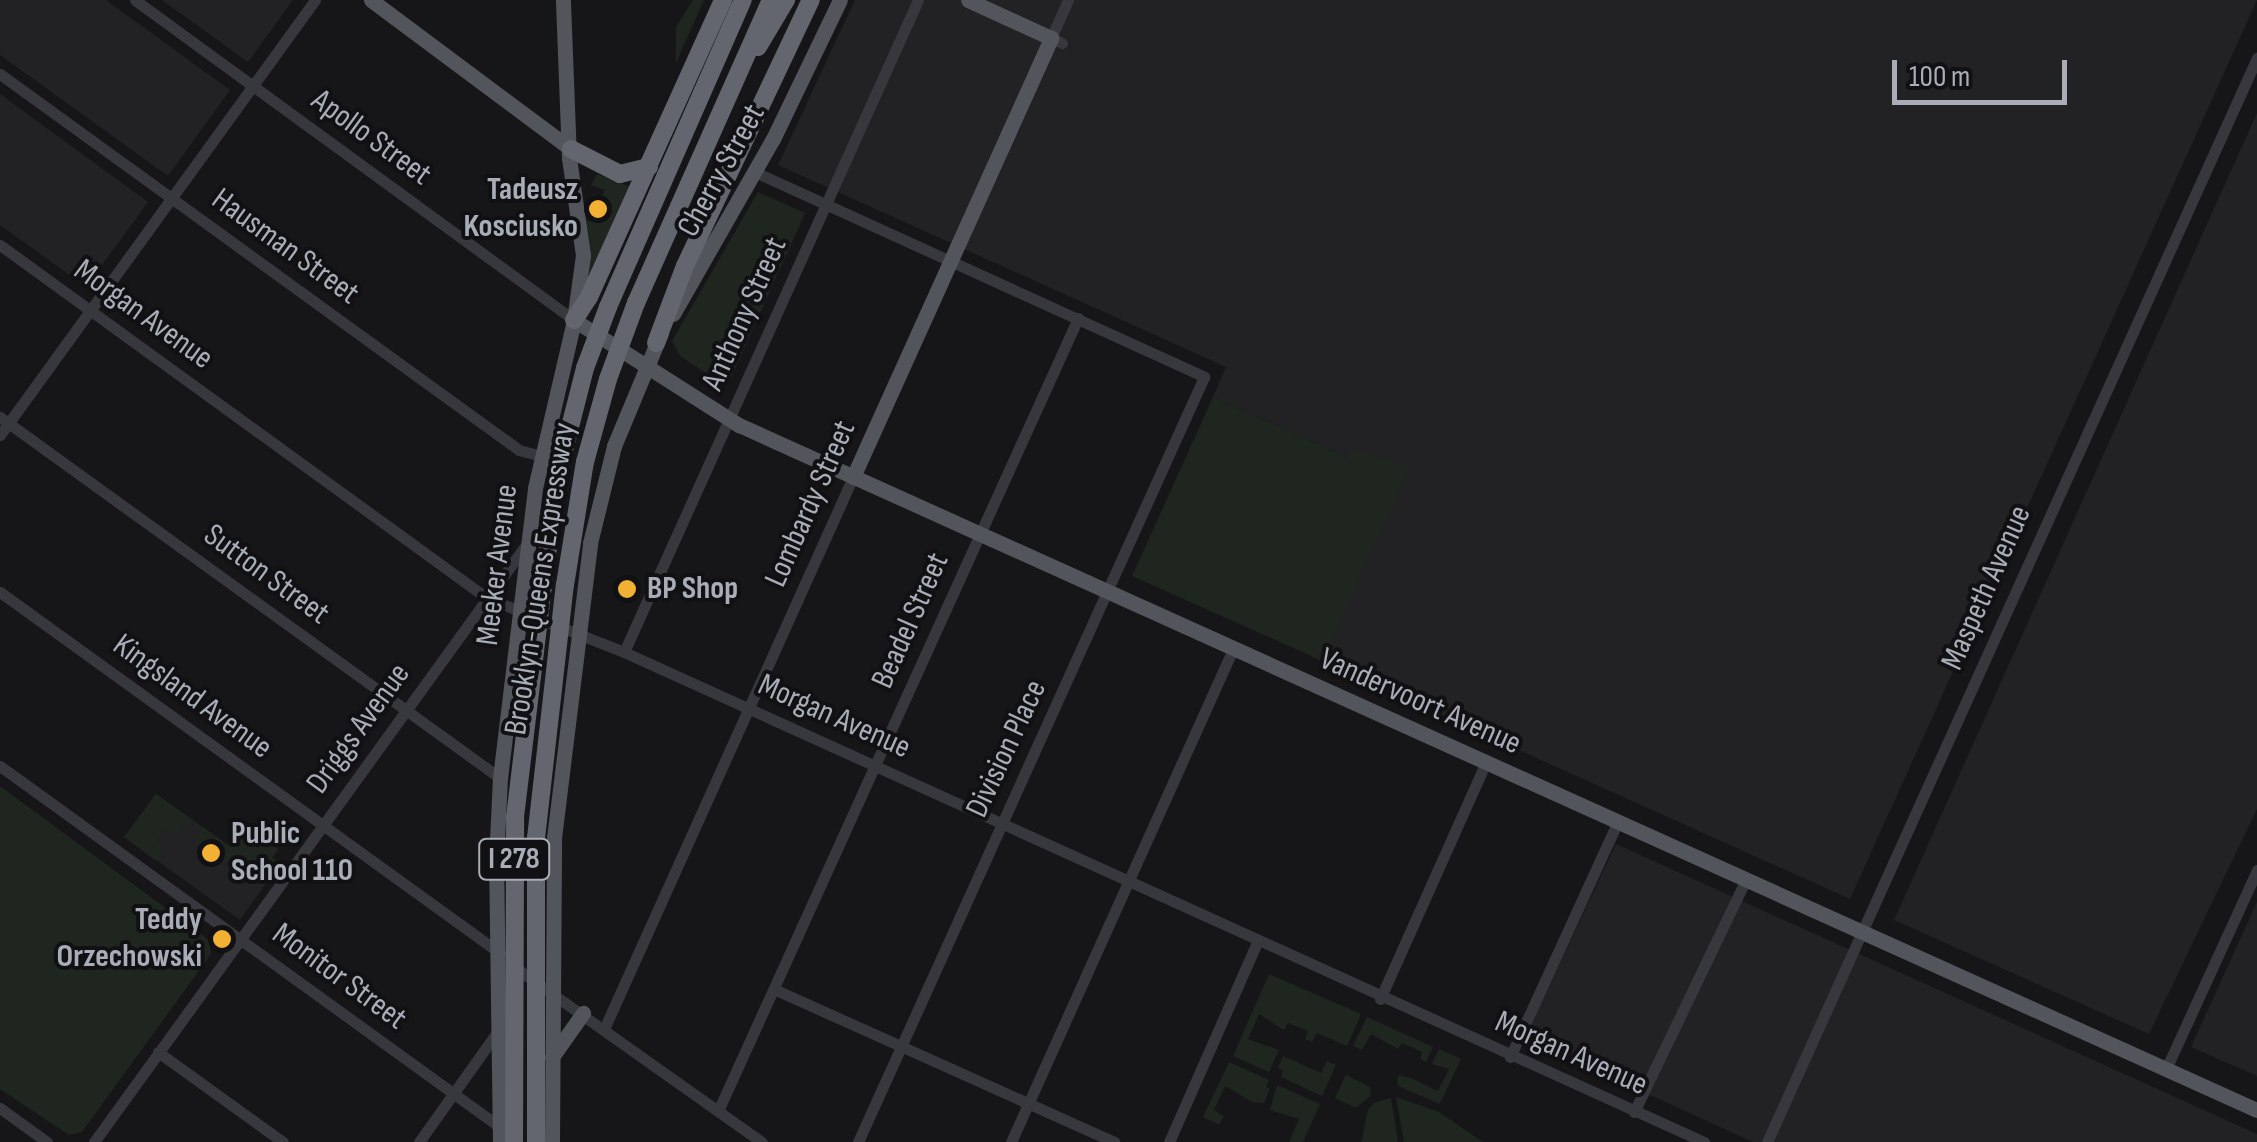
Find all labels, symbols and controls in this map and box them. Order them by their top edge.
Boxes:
scale bar [1897,40,2072,102]
text: 100 m [1909,59,1970,95]
street label: Apollo Street [304,82,438,194]
street label: Cherry Street [670,98,774,244]
place label: Tadeusz Kosciusko [463,172,578,247]
street label: Hausman Street [204,181,366,313]
marker: Tadeusz Kosciusko [587,198,609,220]
street label: Anthony Street [694,231,796,397]
street label: Morgan Avenue [66,252,220,378]
street label: Lombardy Street [757,415,865,593]
street label: Brooklyn-Queens Expressway [497,420,585,738]
street label: Meeker Avenue [469,482,527,648]
street label: Maspeth Avenue [1934,500,2040,676]
street label: Sutton Street [196,517,336,633]
street label: Beadel Street [864,547,958,695]
place label: BP Shop [647,570,738,608]
marker: BP Shop [616,578,638,600]
street label: Kingsland Avenue [105,626,279,768]
street label: Vandervoort Avenue [1313,640,1527,764]
street label: Driggs Avenue [299,657,419,801]
street label: Morgan Avenue [752,666,916,768]
street label: Division Place [959,674,1055,824]
place label: Public School 110 [231,816,353,891]
road number: I 278 [476,834,552,884]
marker: Public School 110 [200,842,222,864]
place label: Teddy Orzechowski [57,902,202,977]
street label: Monitor Street [264,915,414,1039]
marker: Teddy Orzechowski [211,928,233,950]
street label: Morgan Avenue [1489,1003,1653,1105]

